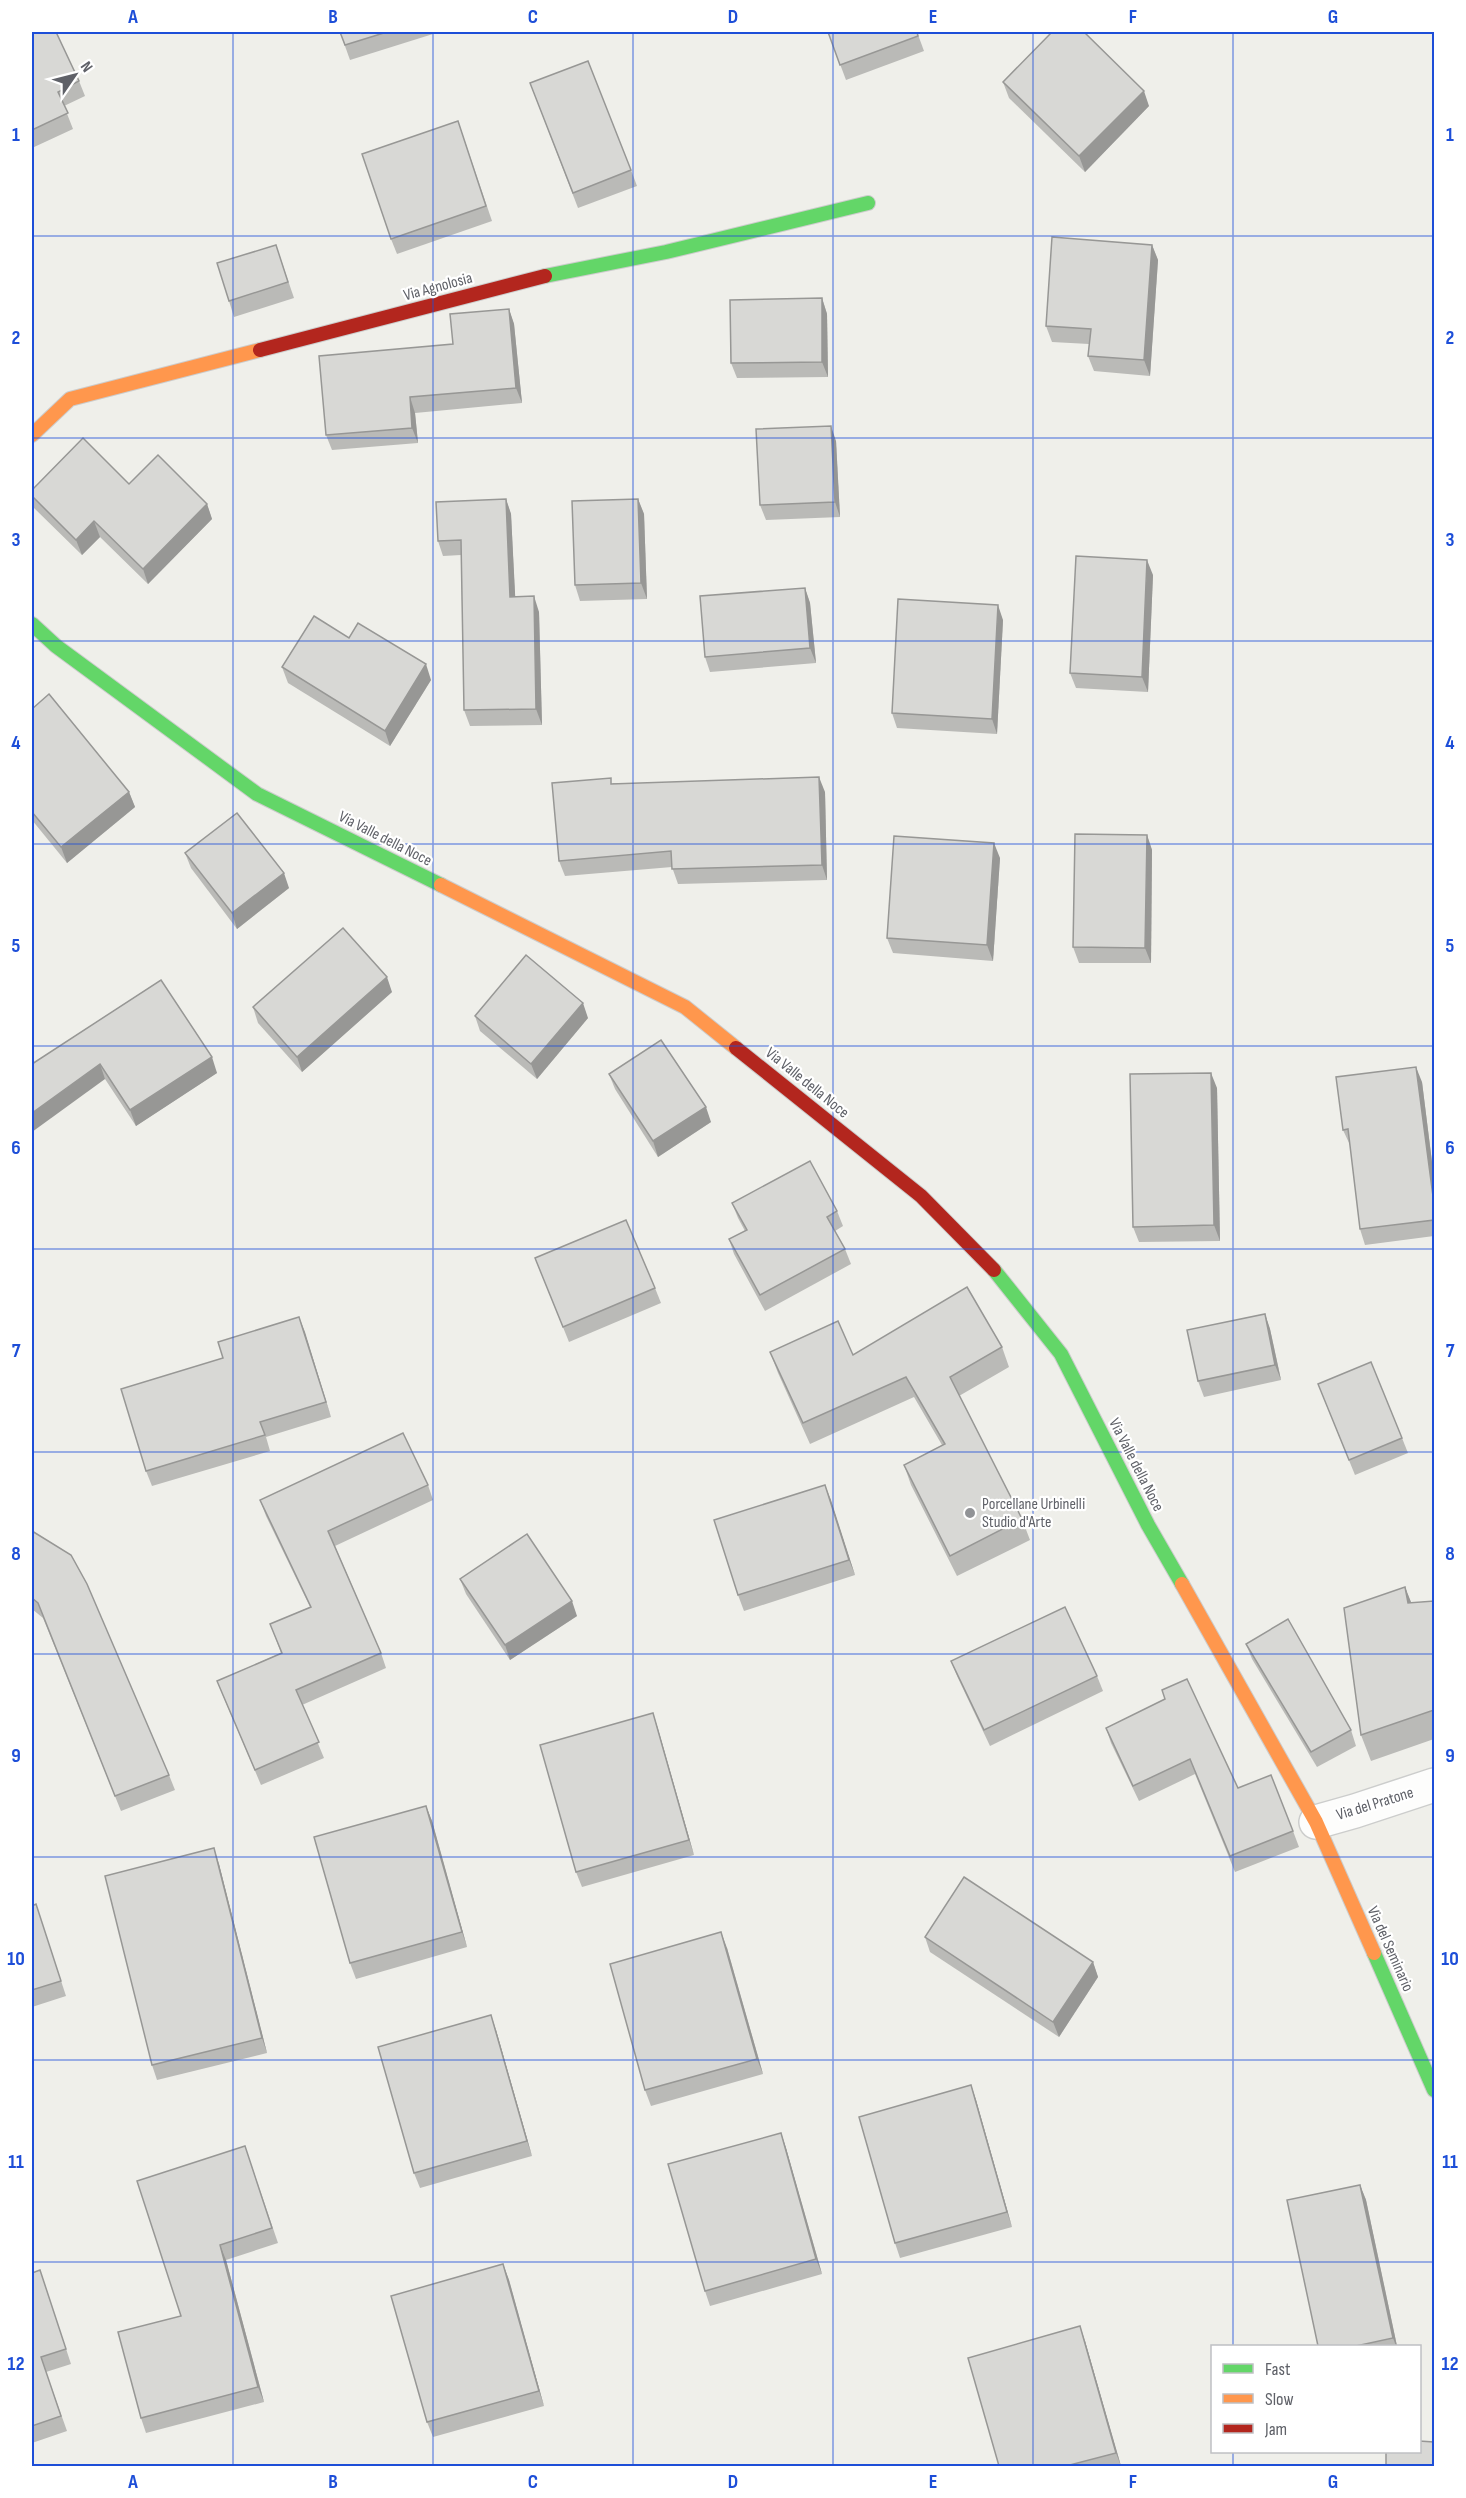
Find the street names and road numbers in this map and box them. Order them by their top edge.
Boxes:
street label: Via Agnolosia [402,269,474,305]
street label: Via Valle della Noce [335,807,435,871]
street label: Via Valle della Noce [761,1044,853,1122]
street label: Via Valle della Noce [1104,1415,1168,1515]
street label: Via del Pratone [1334,1783,1416,1825]
street label: Via del Seminario [1363,1903,1417,1995]

